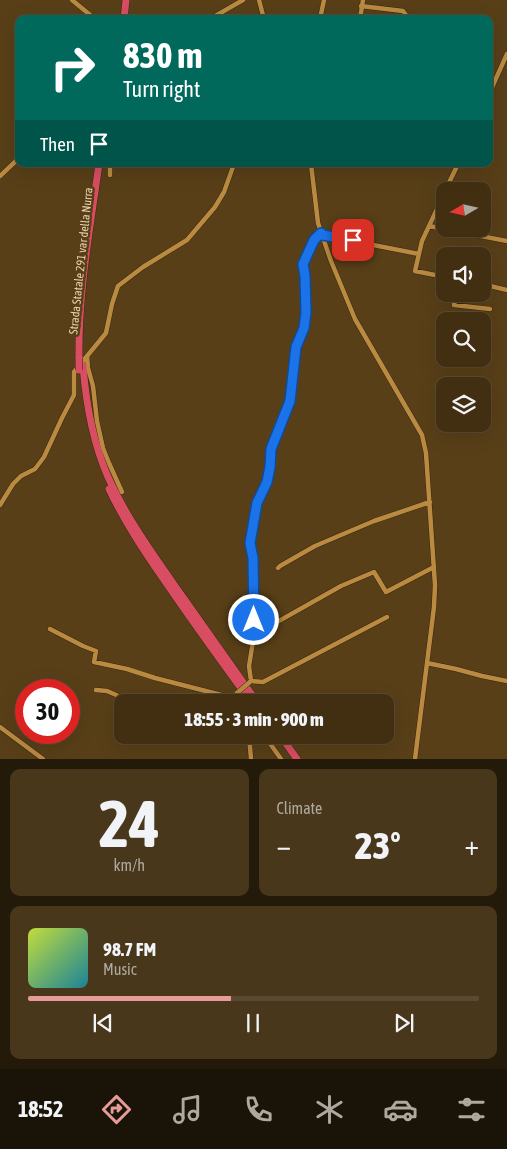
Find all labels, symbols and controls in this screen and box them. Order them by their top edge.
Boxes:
icon: right [40,35,105,100]
text: 830 m [123,35,202,75]
text: Turn right [123,76,200,102]
icon: arrive [85,130,113,158]
text: Then [40,133,75,155]
north arrow [436,182,491,238]
map controls [436,182,491,432]
street label: Strada Statale 291 var della Nurra [66,187,96,335]
pin [332,219,374,261]
icon: arrive [339,226,367,254]
button: sound [436,247,491,302]
button: search [436,312,491,367]
button: layers [436,377,491,432]
position arrow [227,593,279,645]
speed limit sign: 30 [15,679,80,744]
text: 18:55 · 3 min · 900 m [184,708,324,730]
text: 24 [99,786,160,861]
text: Climate [277,799,322,817]
text: 23° [355,824,401,867]
text: − [277,829,291,861]
text: + [464,829,479,861]
text: km/h [113,856,145,874]
text: 98.7 FM [103,938,156,960]
text: Music [103,960,137,978]
icon: previous [89,1009,117,1037]
icon: pause [239,1009,267,1037]
icon: next [390,1009,418,1037]
icon: directions [99,1092,134,1127]
icon: music [170,1092,205,1127]
icon: phone [241,1092,276,1127]
icon: climate [312,1092,347,1127]
icon: car [383,1092,418,1127]
icon: filters [454,1092,489,1127]
text: 18:52 [18,1096,63,1122]

